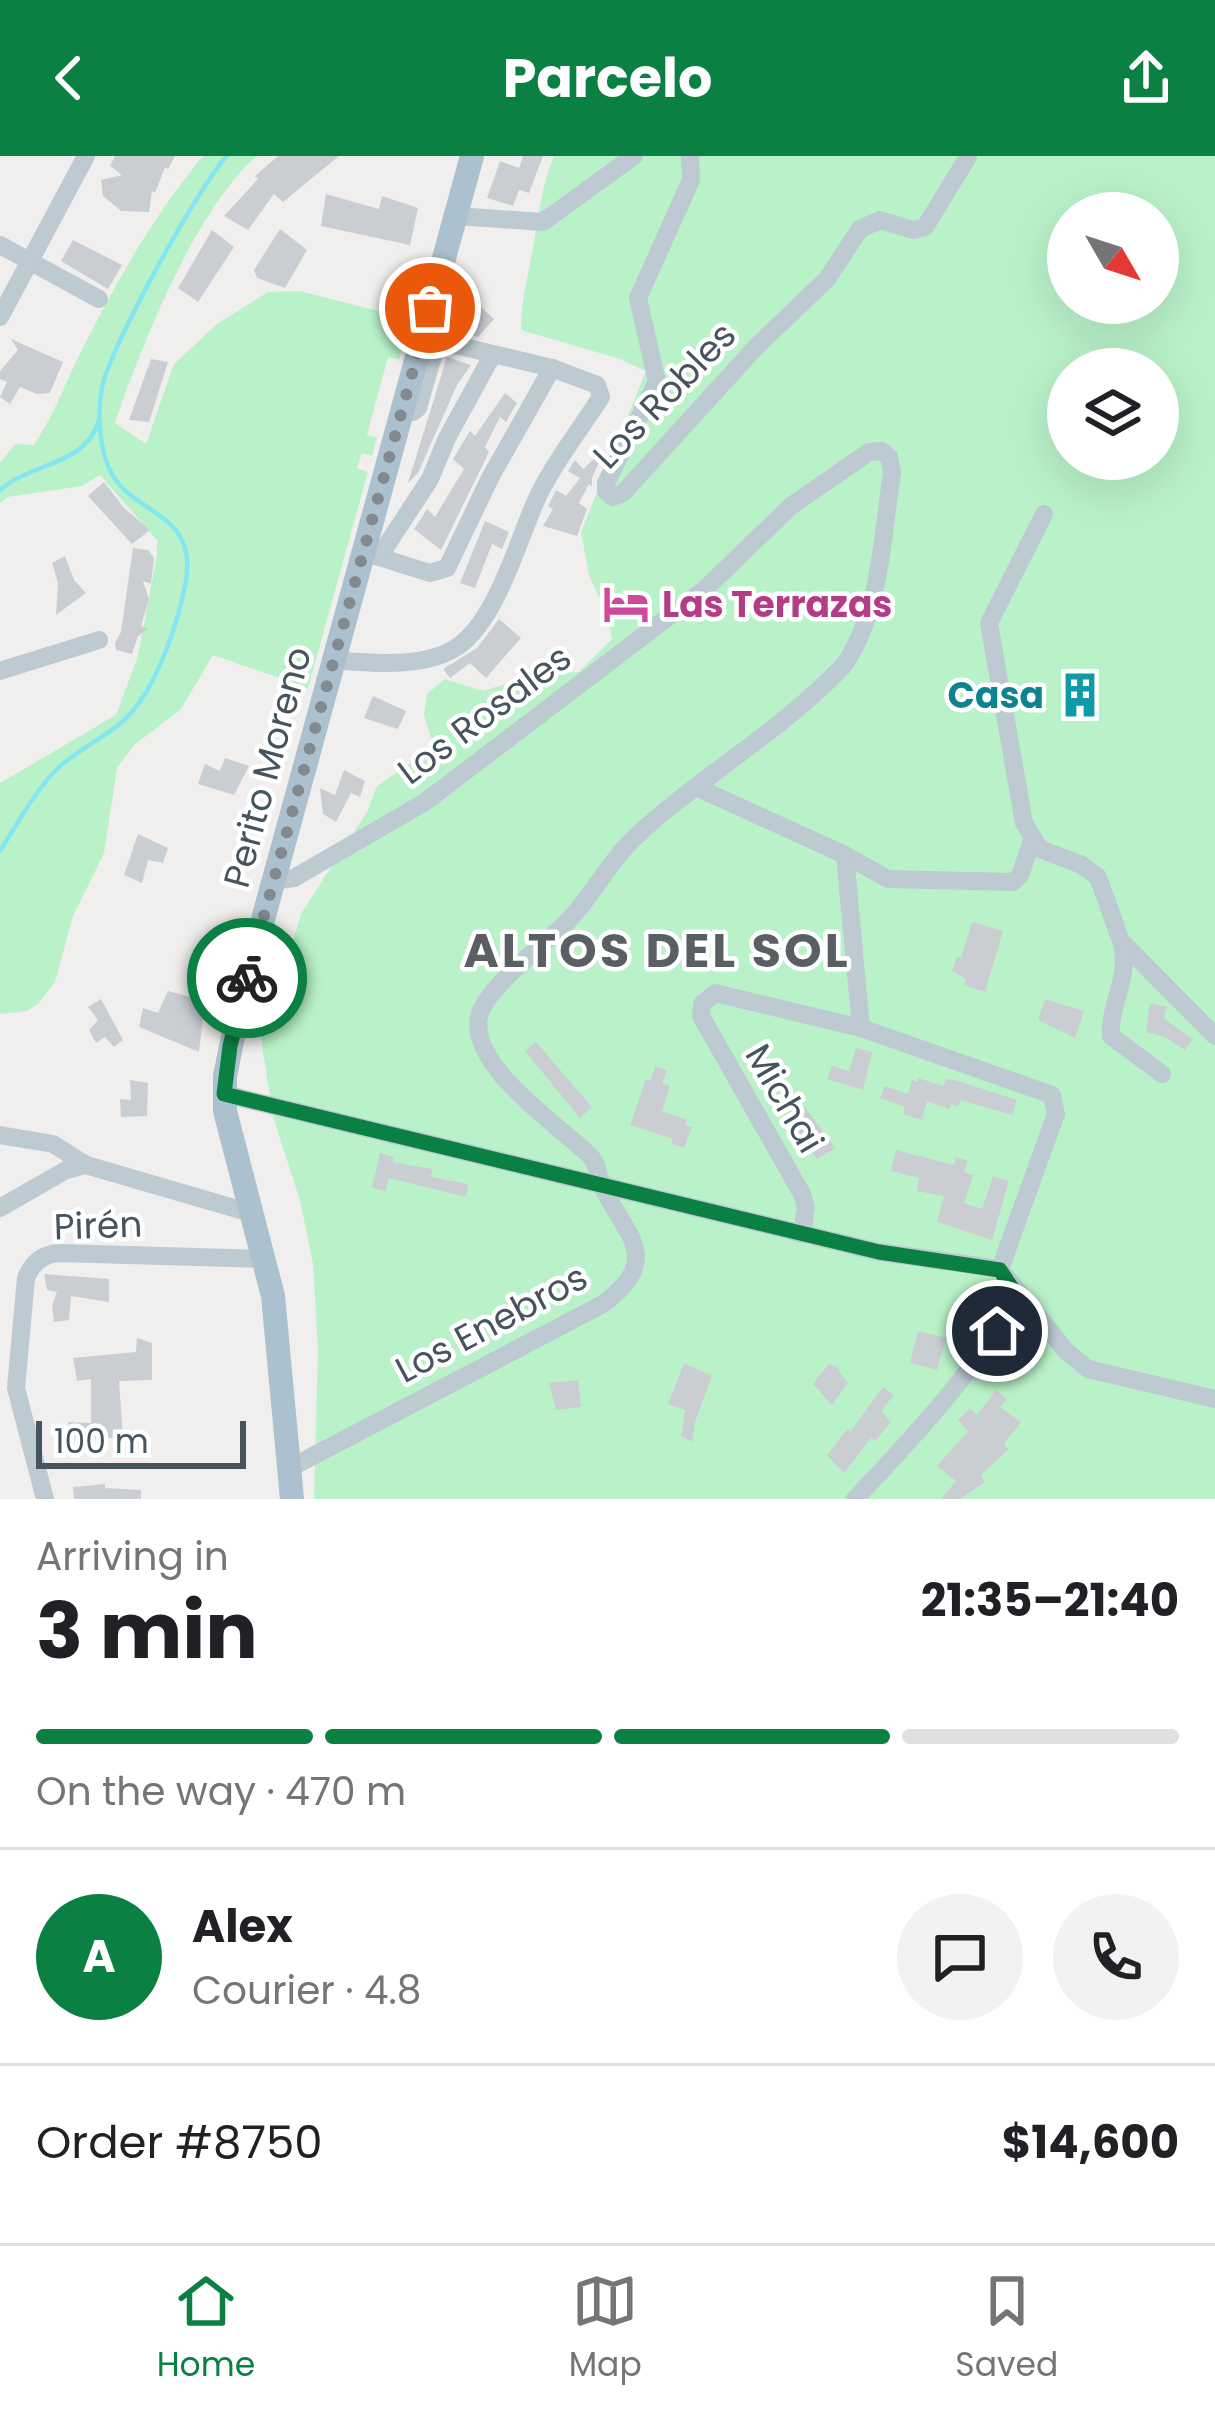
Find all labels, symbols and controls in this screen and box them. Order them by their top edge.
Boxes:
text: Parcelo [503,40,712,116]
icon: back [36,45,102,111]
icon: share [1113,45,1179,111]
north arrow [1047,192,1179,324]
map controls [1047,192,1179,480]
pin [379,257,481,359]
icon: bag [397,275,463,341]
street label: Los Robles [581,311,747,480]
button: layers [1047,348,1179,480]
hotel icon: Las Terrazas [601,579,651,629]
place label: Las Terrazas [662,579,892,630]
street label: Los Rosales [387,632,582,796]
street label: Perito Moreno [211,641,324,893]
place label: Casa [948,670,1044,721]
building icon: Casa [1055,670,1105,720]
district label: ALTOS DEL SOL [463,917,851,984]
courier [187,918,307,1038]
icon: bike [214,945,280,1011]
street label: Michai [733,1034,836,1162]
street label: Pirén [53,1198,143,1253]
street label: Los Enebros [386,1252,596,1395]
pin [946,1280,1048,1382]
icon: home [964,1298,1030,1364]
scale bar [36,1415,246,1468]
text: 100 m [54,1418,149,1465]
text: Arriving in [36,1529,229,1584]
text: 21:35–21:40 [921,1569,1179,1632]
text: 3 min [36,1576,258,1685]
text: On the way · 470 m [36,1764,406,1819]
button: chat [897,1894,1023,2020]
button: phone [1053,1894,1179,2020]
text: Alex [192,1895,293,1958]
text: A [82,1925,116,1988]
text: Courier · 4.8 [192,1963,421,2018]
text: Order #8750 [36,2111,323,2174]
text: $14,600 [1002,2111,1179,2174]
tab: Home [157,2268,255,2390]
tab: Map [569,2268,642,2390]
tab: Saved [955,2268,1058,2390]

